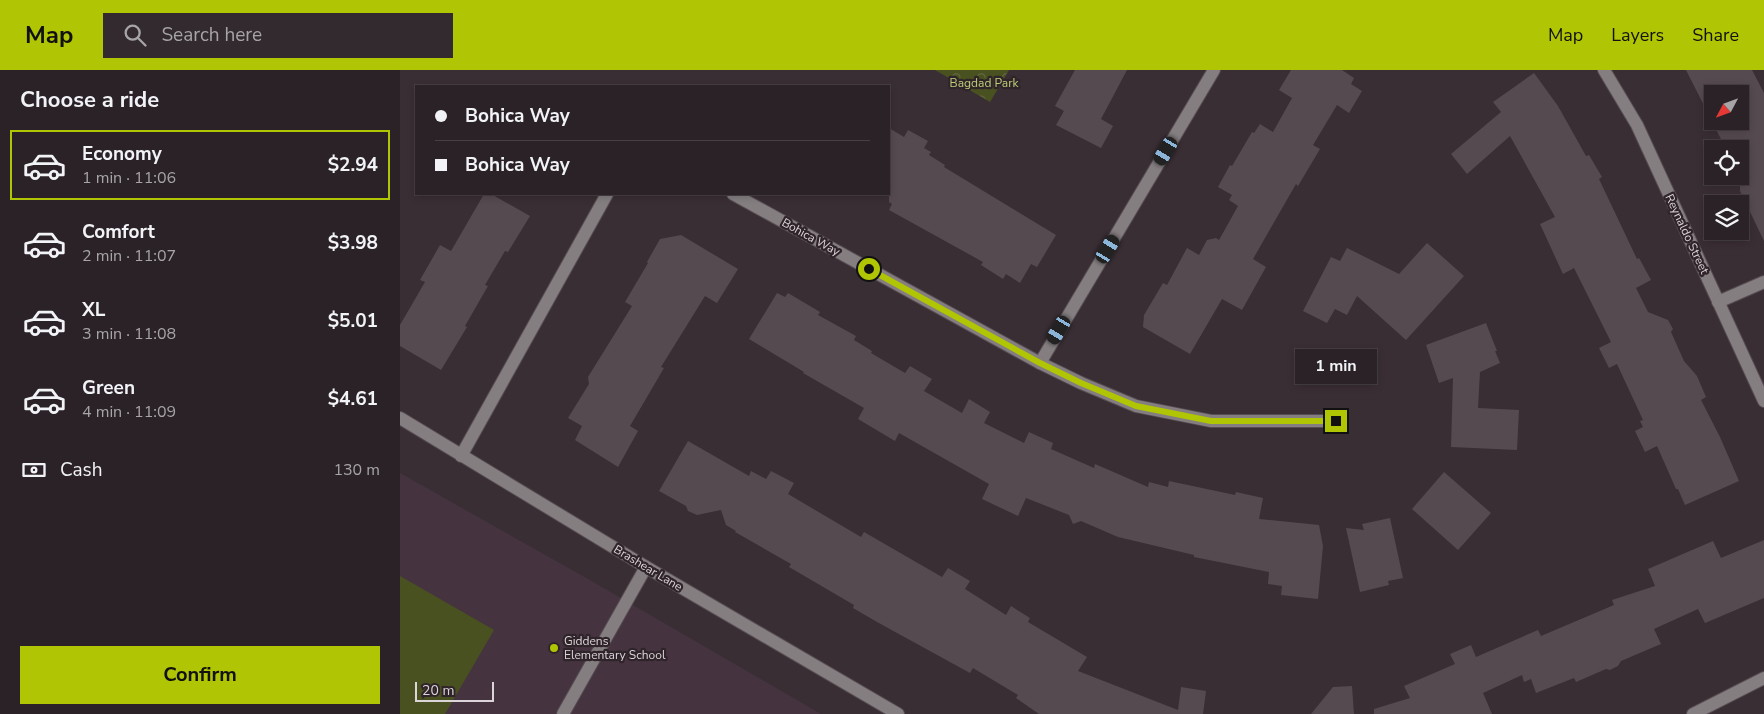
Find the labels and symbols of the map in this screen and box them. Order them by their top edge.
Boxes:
park label: Bagdad Park [950,75,1019,91]
north arrow [1704,85,1749,130]
car [1151,134,1180,168]
street label: Reynaldo Street [1661,191,1713,277]
street label: Bohica Way [779,214,844,260]
car [1093,232,1122,266]
route start [858,258,880,280]
car [1044,313,1073,347]
callout: 1 min [1295,348,1377,384]
route end [1325,410,1347,432]
street label: Brashear Lane [611,541,685,595]
place label: Giddens Elementary School [564,633,666,663]
marker: Giddens Elementary School [548,642,560,654]
scale bar [415,679,494,702]

